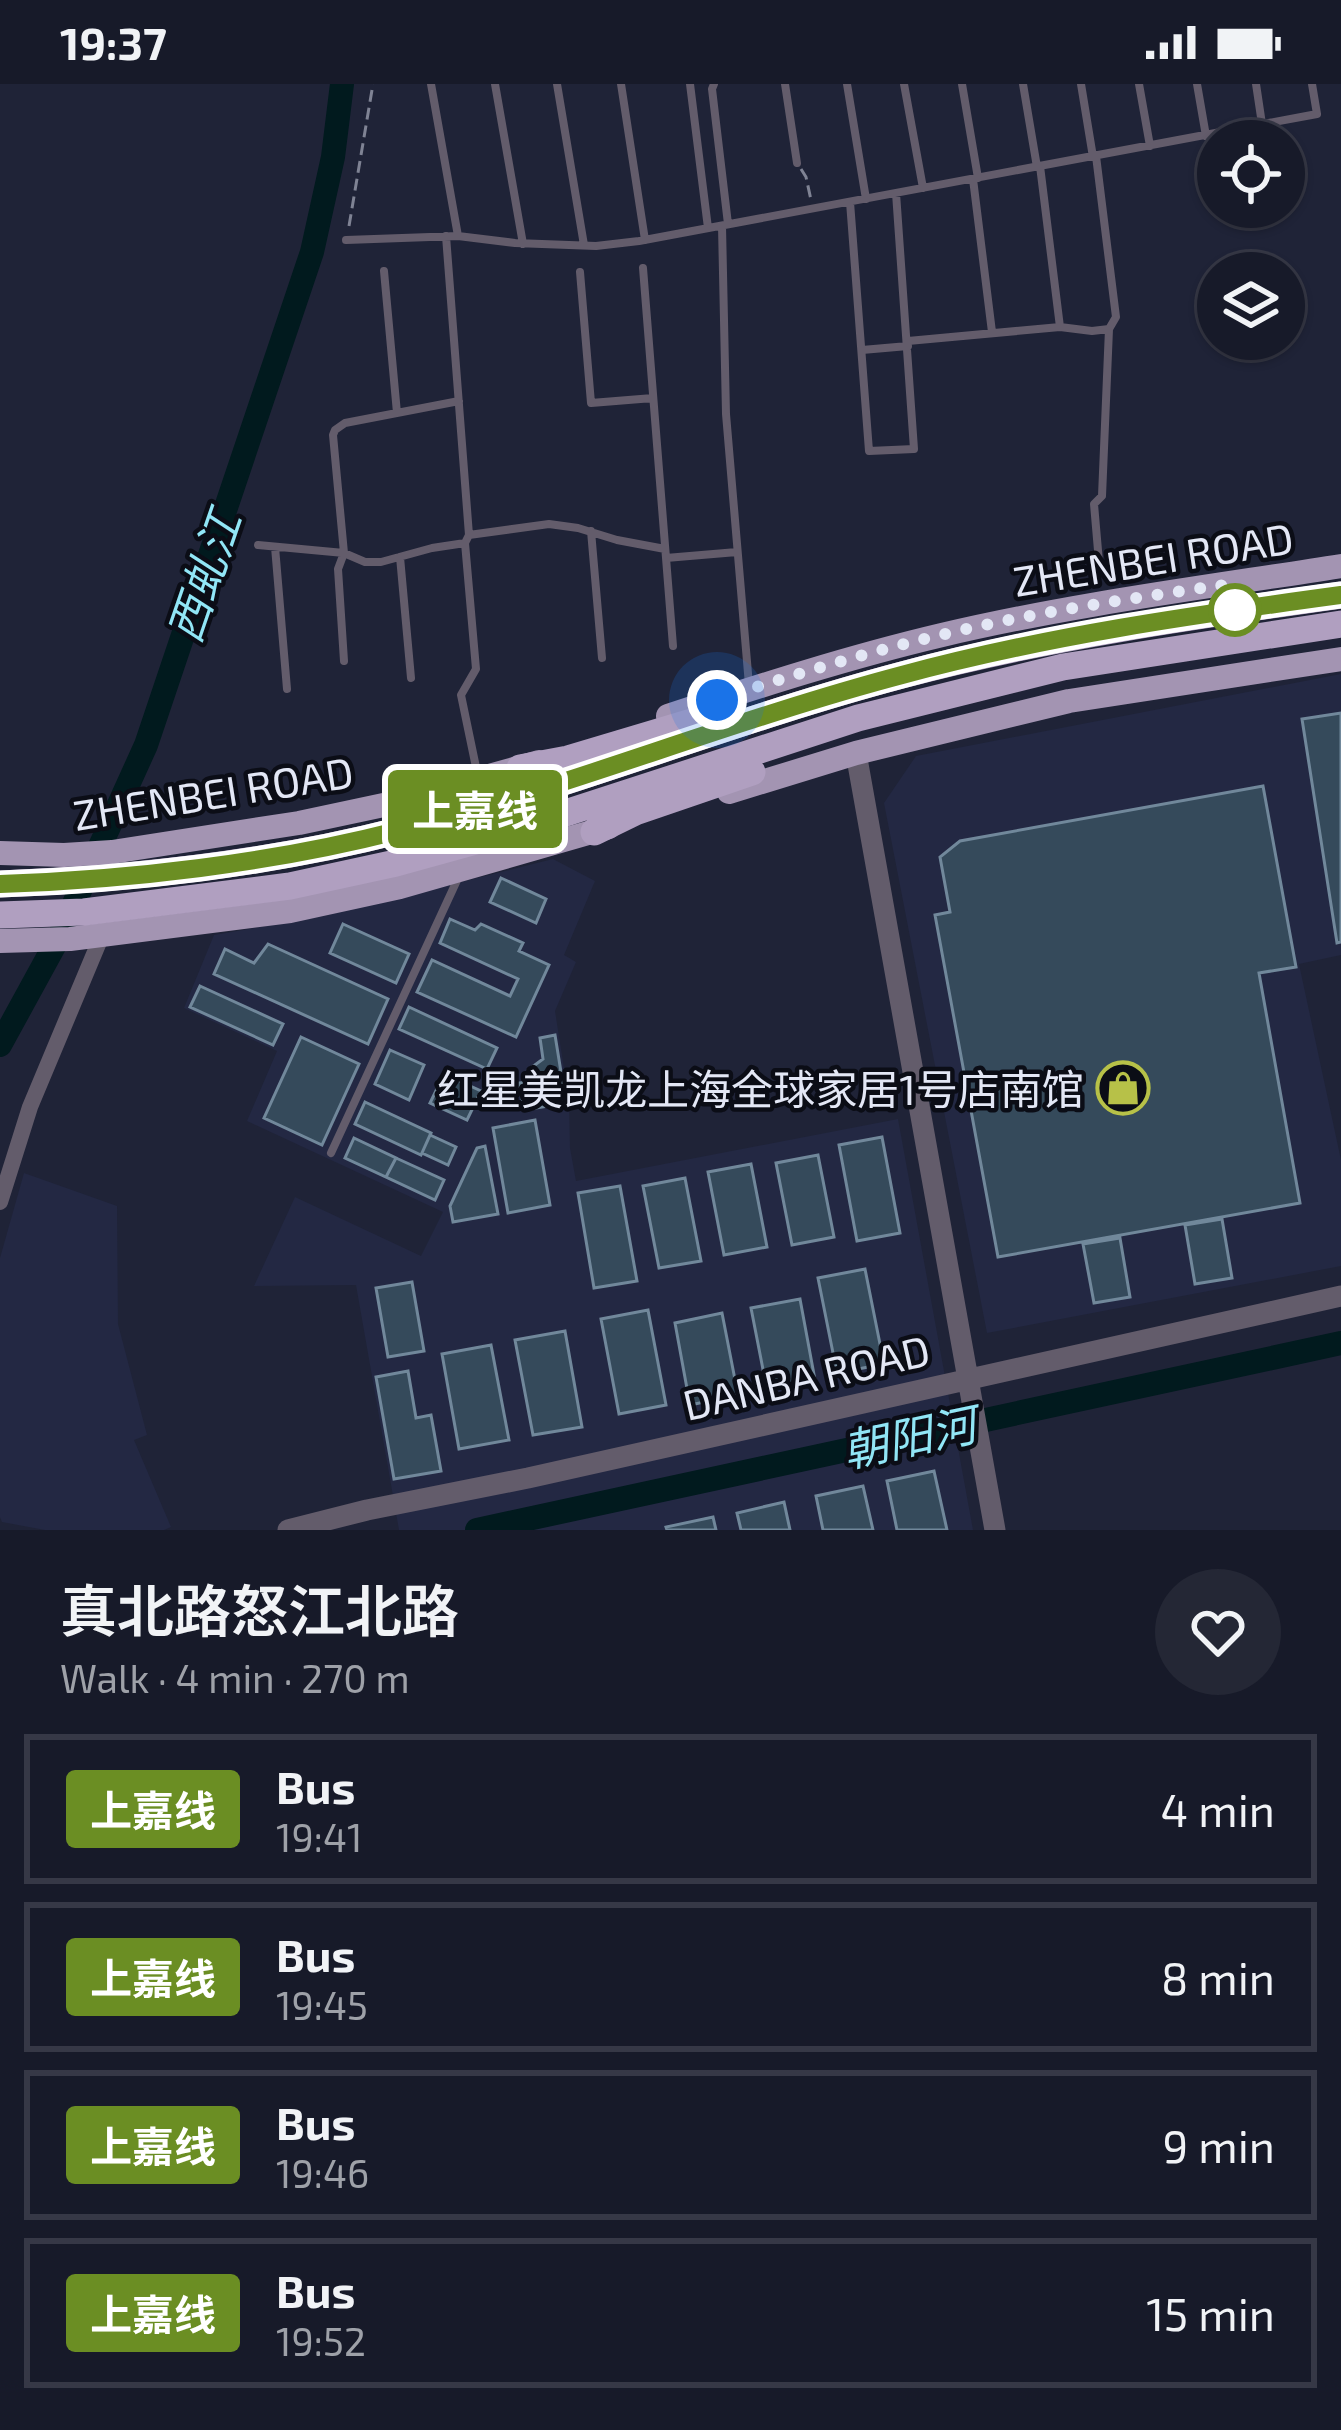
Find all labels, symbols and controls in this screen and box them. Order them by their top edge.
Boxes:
text: 19:37 [60,15,167,69]
map controls [1197,120,1305,360]
button: locate [1197,120,1305,228]
button: layers [1197,252,1305,360]
water label: 西虬江 [155,499,252,649]
street label: ZHENBEI ROAD [1009,511,1297,605]
unlabelled marker [1210,585,1260,635]
your location [687,670,747,730]
street label: ZHENBEI ROAD [69,745,357,839]
line badge: 上嘉线 [406,770,544,848]
text: 上嘉线 [412,784,538,834]
shop icon: 红星美凯龙上海全球家居1号店南馆 [1095,1060,1151,1116]
place label: 红星美凯龙上海全球家居1号店南馆 [437,1063,1084,1113]
street label: DANBA ROAD [678,1323,934,1429]
water label: 朝阳河 [837,1394,988,1476]
button: heart [1155,1569,1281,1695]
text: 真北路怒江北路 [60,1575,459,1643]
text: Walk · 4 min · 270 m [60,1654,410,1701]
text: Bus [276,1759,355,1813]
text: 4 min [1161,1782,1275,1836]
text: 上嘉线 [90,1784,216,1834]
text: 19:41 [276,1813,363,1860]
text: Bus [276,1927,355,1981]
text: 8 min [1161,1950,1275,2004]
text: 上嘉线 [90,1952,216,2002]
text: 19:45 [276,1981,368,2028]
text: Bus [276,2095,355,2149]
text: 9 min [1162,2118,1275,2172]
text: 上嘉线 [90,2120,216,2170]
text: 19:46 [276,2149,369,2196]
text: Bus [276,2263,355,2317]
text: 15 min [1146,2286,1275,2340]
text: 上嘉线 [90,2288,216,2338]
text: 19:52 [276,2317,366,2364]

